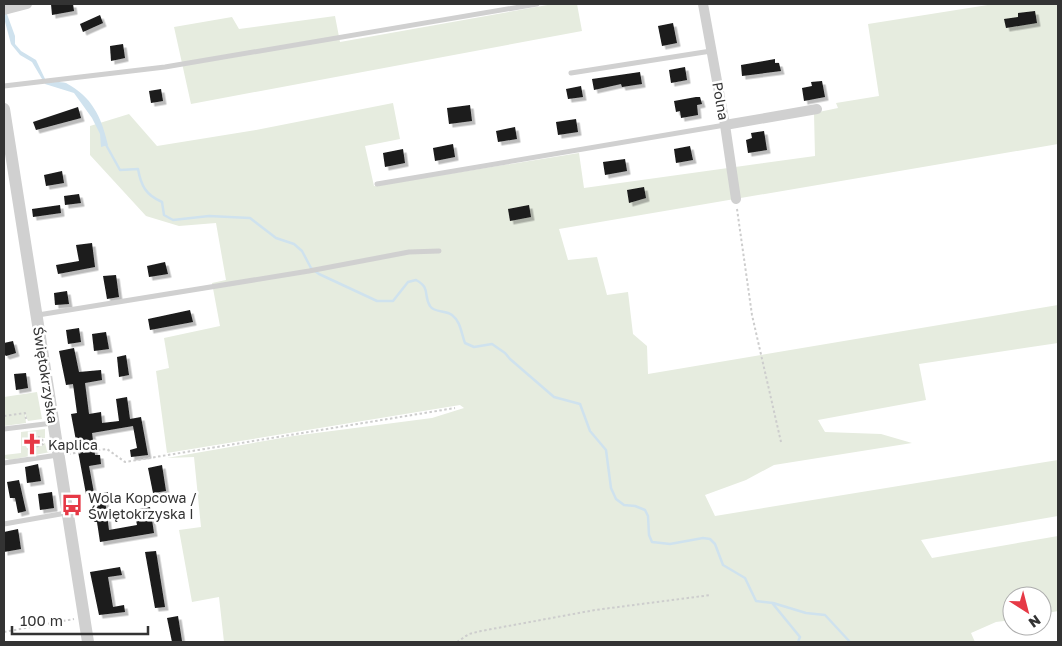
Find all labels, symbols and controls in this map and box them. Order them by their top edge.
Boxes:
street label: Polna [709,81,733,121]
street label: Świętokrzyska [30,325,62,425]
church icon: Kaplica [19,431,45,457]
place label: Kaplica [48,436,98,453]
place label: Wola Kopcowa / Świętokrzyska I [88,489,197,522]
bus stop icon: Wola Kopcowa / Świętokrzyska I [59,492,85,518]
north arrow [1002,586,1052,636]
scale bar [12,604,149,636]
text: 100 m [20,611,63,629]
text: N [1026,612,1044,632]

